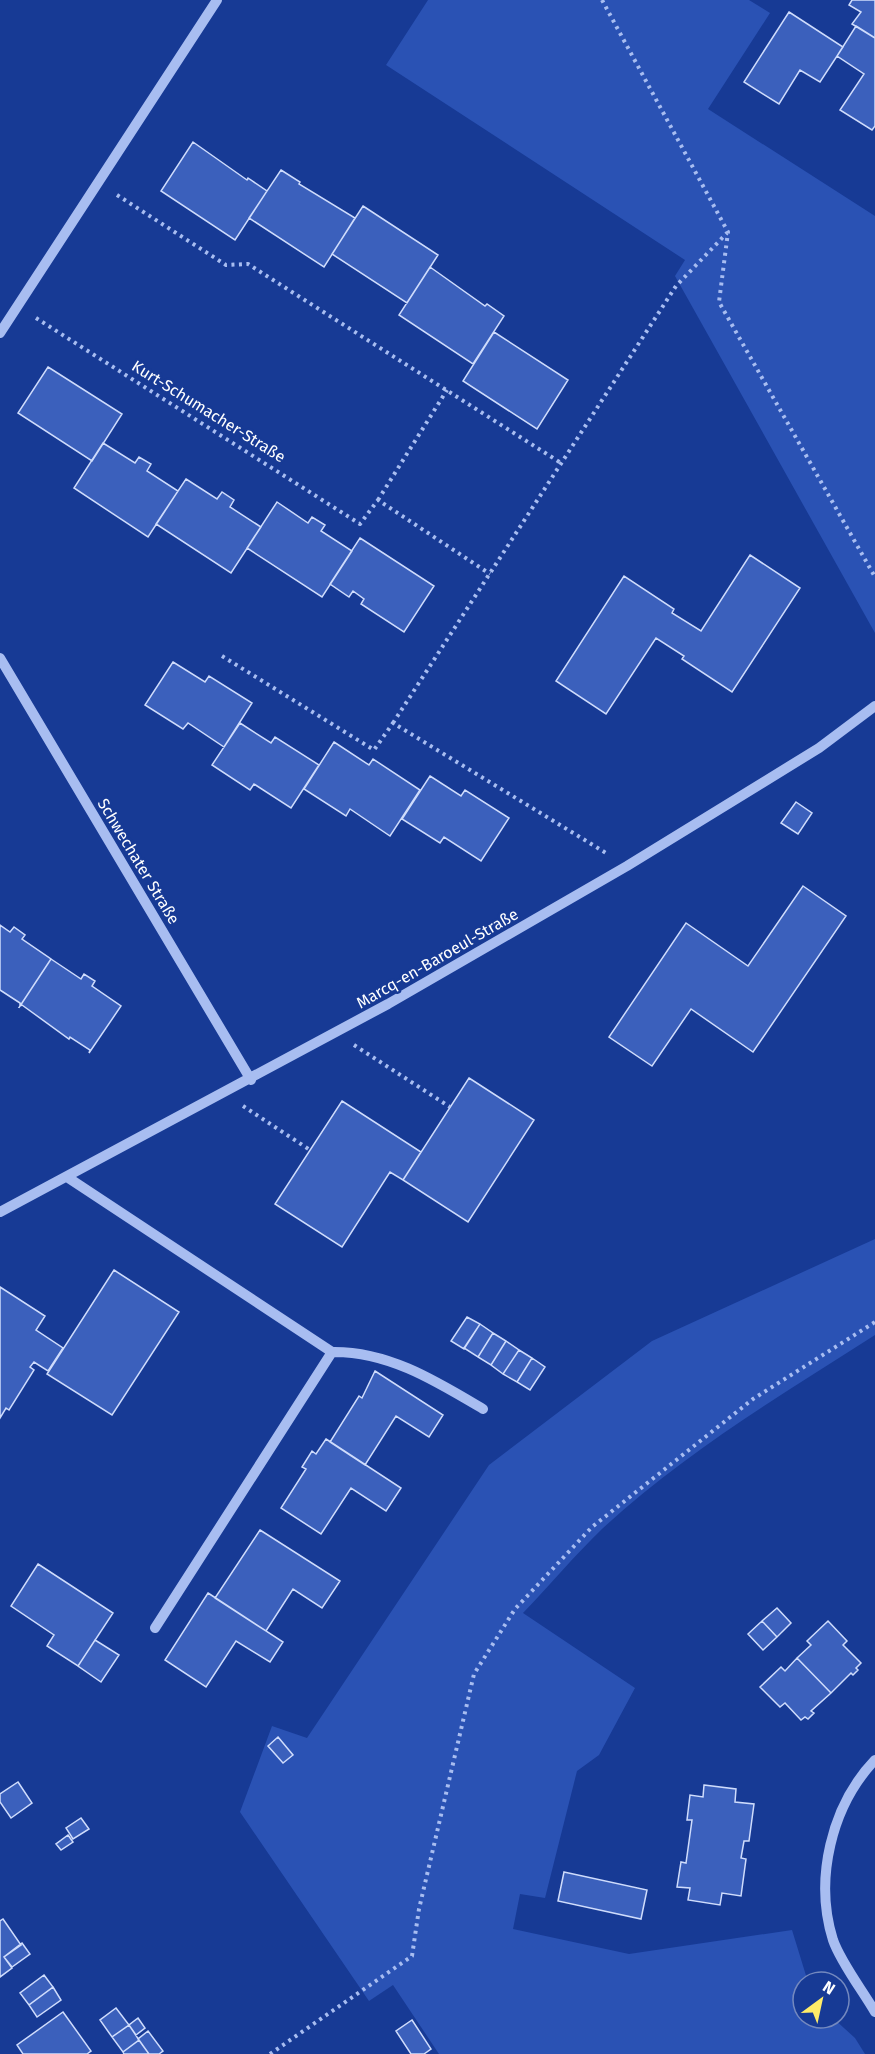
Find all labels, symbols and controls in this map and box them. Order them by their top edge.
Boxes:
street label: Kurt-Schumacher-Straße [128,356,289,466]
street label: Schwechater Straße [94,795,184,928]
street label: Marcq-en-Baroeul-Straße [353,904,522,1013]
north arrow [791,1970,851,2030]
text: N [819,1977,839,1999]

